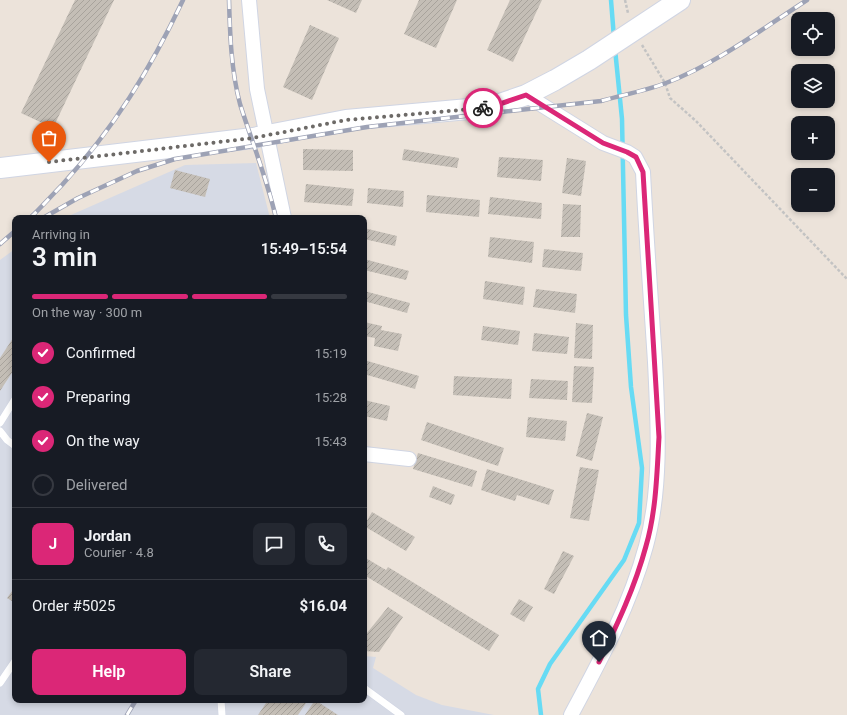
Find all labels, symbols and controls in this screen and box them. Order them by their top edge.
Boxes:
map controls [791,12,835,212]
button: locate [791,12,835,56]
button: layers [791,64,835,108]
courier [463,88,503,128]
icon: bike [472,97,494,119]
button: + [791,116,835,160]
pin [32,121,66,162]
icon: bag [38,127,60,149]
button: − [791,168,835,212]
text: Arriving in [32,227,90,242]
text: 15:49–15:54 [261,240,347,258]
text: 3 min [32,242,97,272]
text: On the way · 300 m [32,305,142,320]
icon: check [32,342,54,364]
text: Confirmed [66,344,136,362]
text: 15:19 [315,346,347,361]
icon: check [32,386,54,408]
text: Preparing [66,388,130,406]
text: 15:28 [315,390,347,405]
icon: check [32,430,54,452]
text: On the way [66,432,140,450]
text: 15:43 [315,434,347,449]
text: Delivered [66,476,128,494]
button: chat [253,523,295,565]
button: phone [305,523,347,565]
text: Jordan [84,527,131,545]
text: J [49,535,57,553]
text: Courier · 4.8 [84,545,154,560]
text: Order #5025 [32,597,115,615]
text: $16.04 [300,597,347,615]
pin [582,621,616,662]
icon: home [588,627,610,649]
button: Help [32,649,186,695]
button: Share [194,649,347,695]

